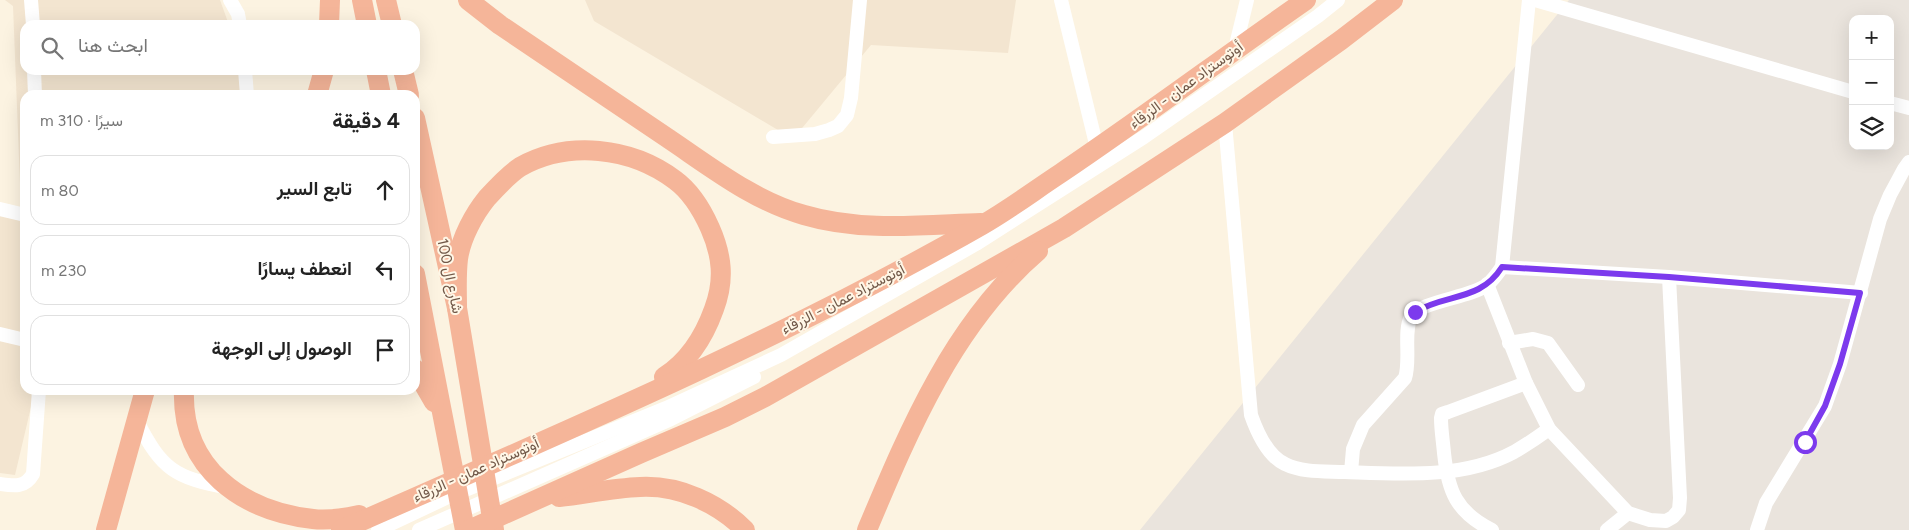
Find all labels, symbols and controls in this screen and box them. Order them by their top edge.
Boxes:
map controls [1849,15,1894,150]
button: + [1849,15,1894,60]
search box [20,20,420,75]
icon: search [38,34,66,62]
text: ابحث هنا [78,34,148,57]
street label: أوتوستراد عمان - الزرقاء [1126,37,1247,132]
button: − [1849,60,1894,105]
button: layers [1849,105,1894,150]
text: 4 دقيقة [332,108,400,133]
text: سيرًا · 310 m [40,111,123,130]
icon: ahead [371,176,399,204]
text: تابع السير [277,177,352,200]
text: 80 m [41,181,79,200]
street label: شارع ال 100 [431,237,467,316]
icon: left [371,256,399,284]
text: انعطف يسارًا [258,257,352,280]
street label: أوتوستراد عمان - الزرقاء [778,260,908,338]
text: 230 m [41,261,86,280]
route end [1404,301,1427,324]
icon: arrive [371,336,399,364]
text: الوصول إلى الوجهة [212,337,352,360]
route start [1794,431,1817,454]
street label: أوتوستراد عمان - الزرقاء [410,434,542,506]

